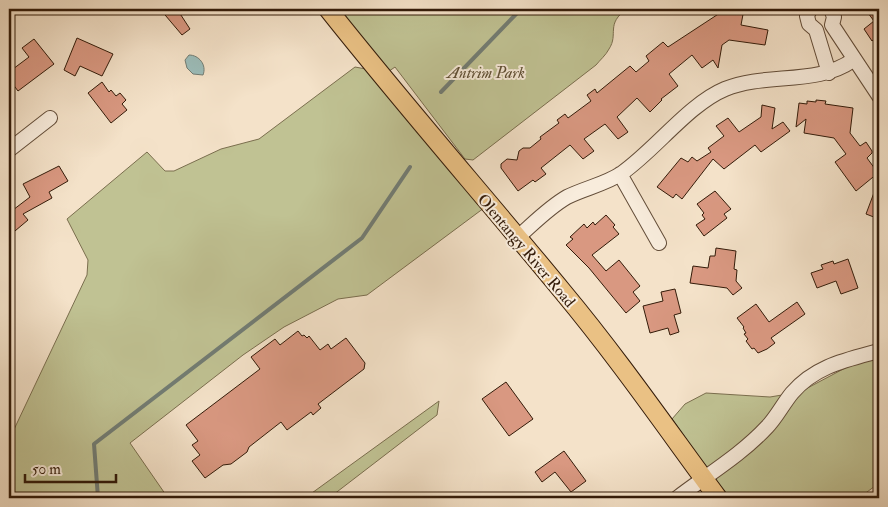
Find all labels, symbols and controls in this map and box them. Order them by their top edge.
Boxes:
park label: Antrim Park [445,63,525,83]
street label: Olentangy River Road [473,190,580,312]
scale bar [25,452,116,484]
text: 50 m [32,460,61,479]

